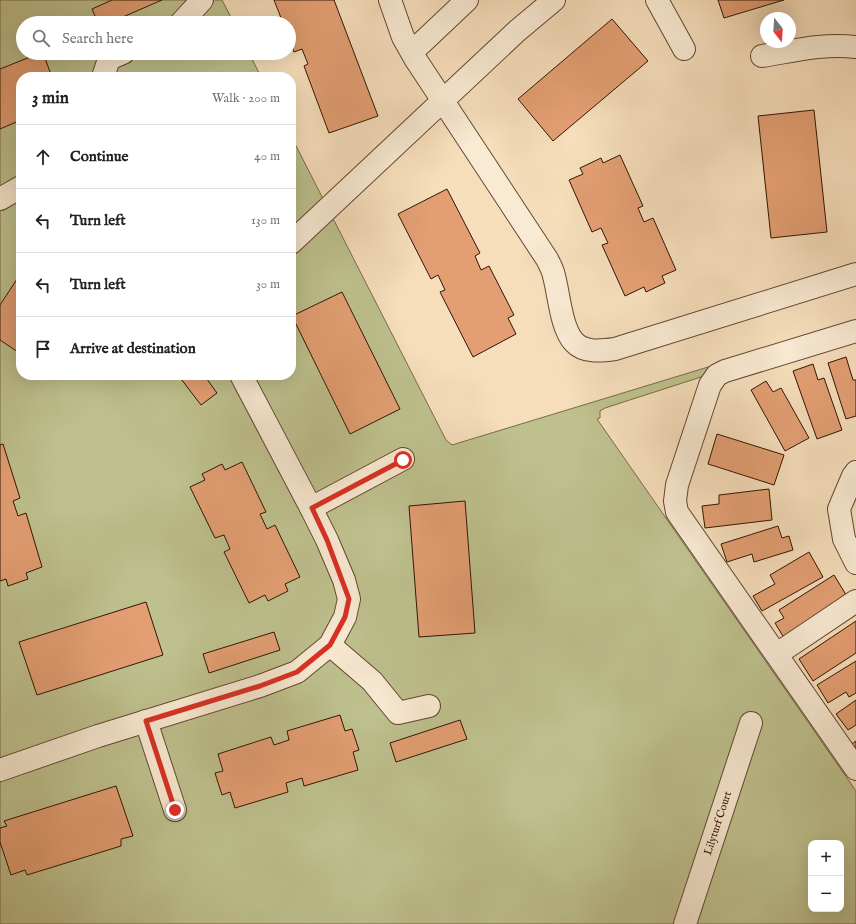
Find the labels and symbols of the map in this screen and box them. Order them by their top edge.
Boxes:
north arrow [760,12,796,48]
route start [394,451,412,469]
street label: Lilyturf Court [701,789,735,857]
route end [166,801,184,819]

